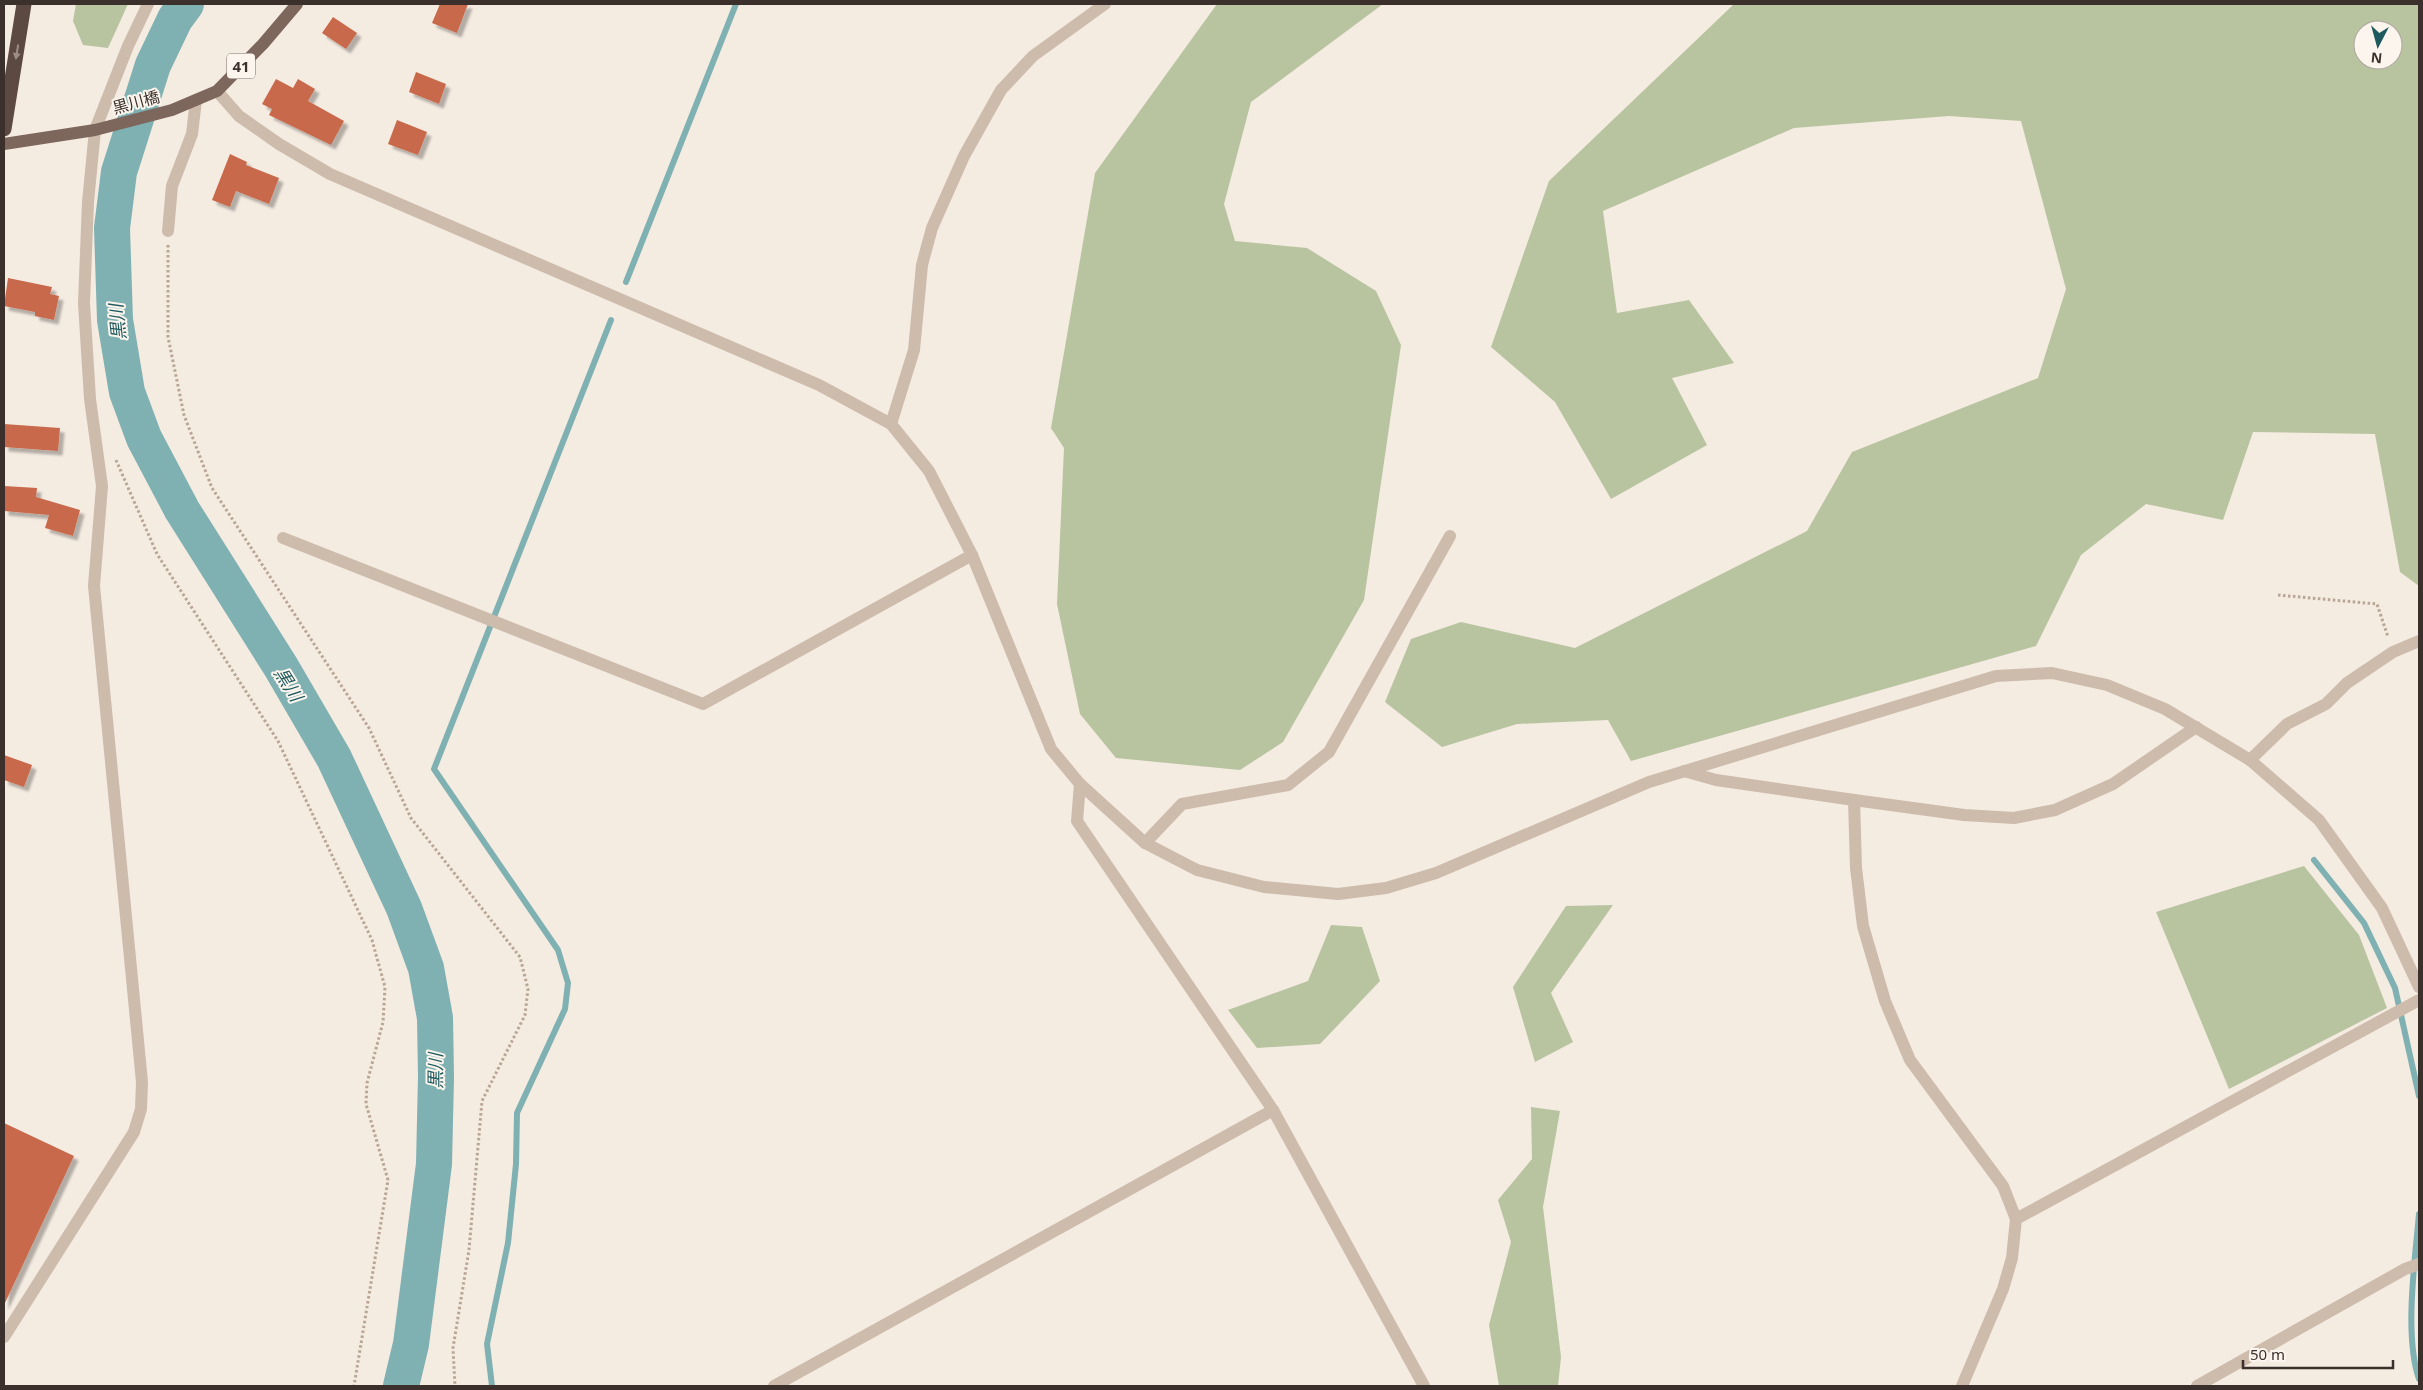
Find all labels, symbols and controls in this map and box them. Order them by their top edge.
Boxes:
north arrow [2353,20,2403,70]
one-way arrow [12,44,20,60]
text: N [2370,48,2383,68]
road number: 41 [227,54,255,78]
street label: 黒川橋 [110,85,162,119]
water label: 黒川 [103,301,131,341]
water label: 黒川 [269,662,310,707]
water label: 黒川 [423,1051,447,1089]
scale bar [2243,1338,2393,1370]
text: 50 m [2250,1344,2285,1364]

